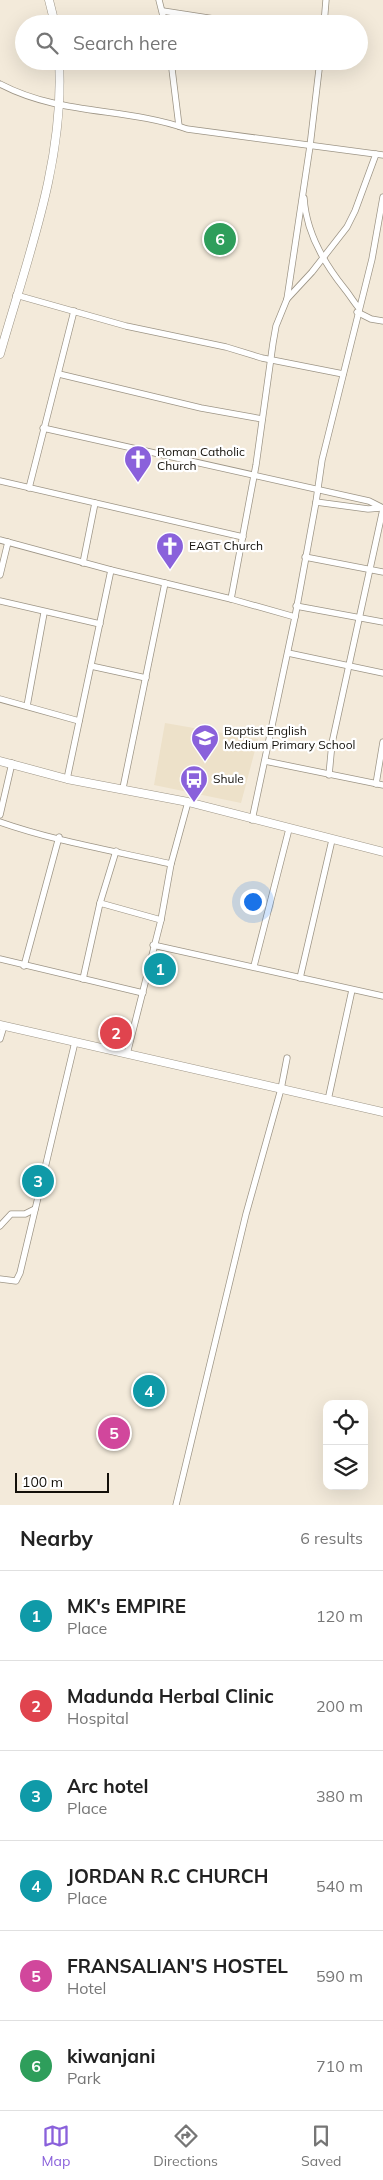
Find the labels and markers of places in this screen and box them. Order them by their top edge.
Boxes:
pin: 6 [204,220,236,258]
church icon: Roman Catholic Church [123,444,153,483]
place label: Roman Catholic Church [157,444,245,473]
church icon: EAGT Church [155,531,185,570]
place label: EAGT Church [189,538,263,553]
school or university icon: Baptist English Medium Primary School [190,723,220,762]
place label: Baptist English Medium Primary School [224,723,355,752]
bus stop icon: Shule [179,764,209,803]
place label: Shule [213,771,244,786]
pin: 1 [144,950,176,988]
pin: 2 [100,1014,132,1052]
pin: 3 [22,1162,54,1200]
pin: 4 [133,1372,165,1410]
pin: 5 [98,1414,130,1452]

